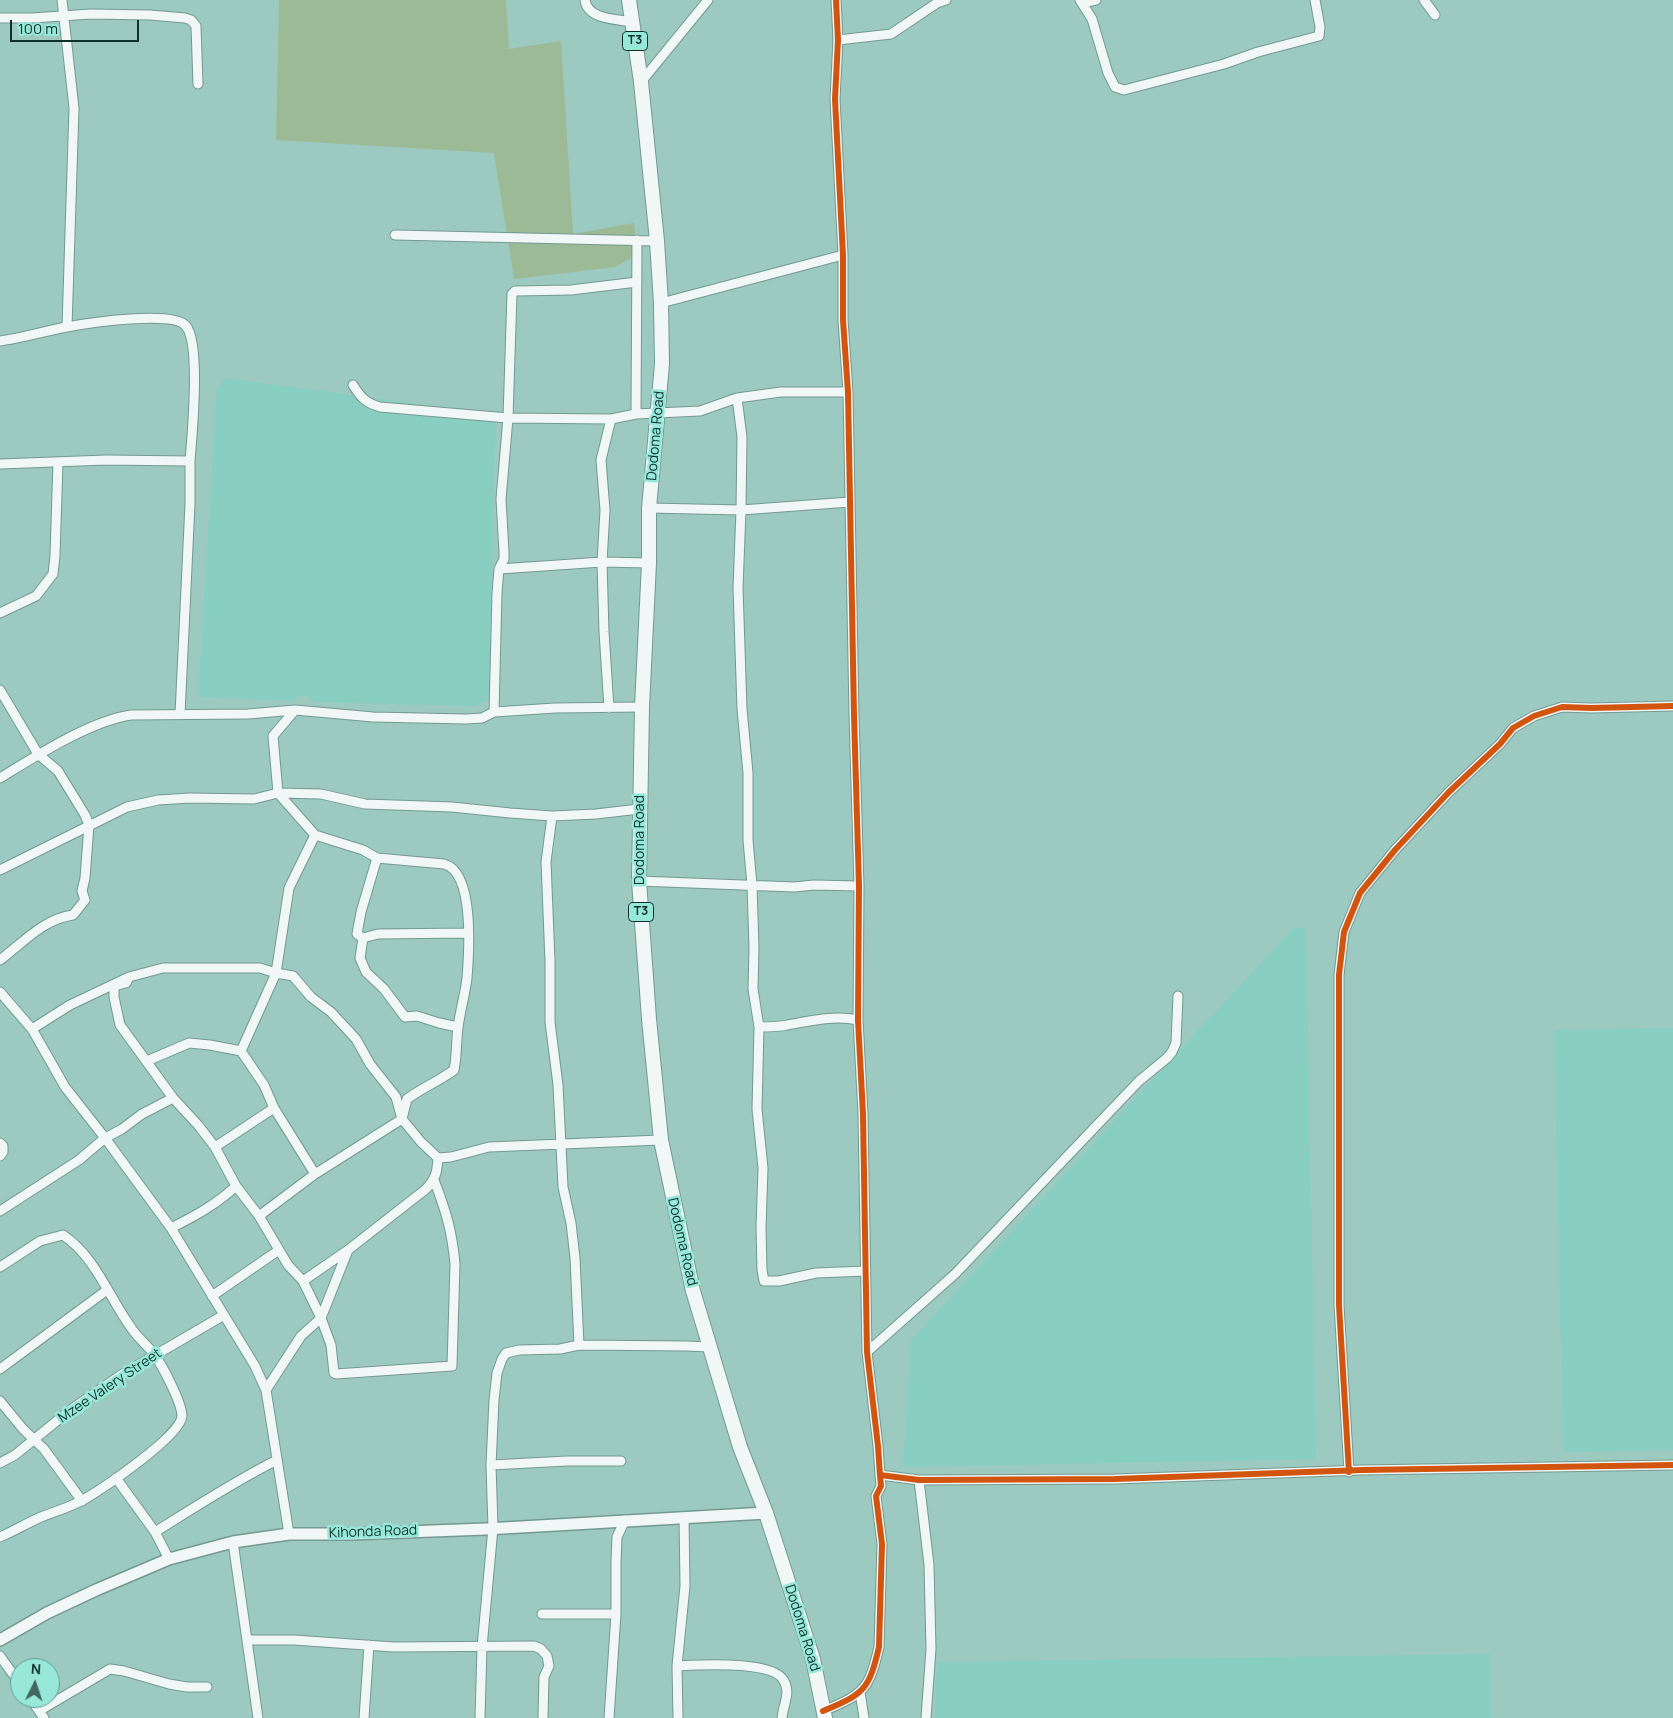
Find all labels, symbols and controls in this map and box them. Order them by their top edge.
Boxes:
scale bar [12,10,141,42]
text: 100 m [18,18,58,39]
road number: T3 [622,31,648,50]
street label: Dodoma Road [644,390,668,482]
street label: Dodoma Road [632,795,648,885]
road number: T3 [628,902,654,922]
street label: Dodoma Road [664,1196,700,1288]
street label: Mzee Valery Street [55,1345,165,1427]
street label: Kihonda Road [328,1522,418,1542]
street label: Dodoma Road [781,1583,823,1673]
north arrow [10,1658,60,1708]
text: N [30,1659,42,1678]

